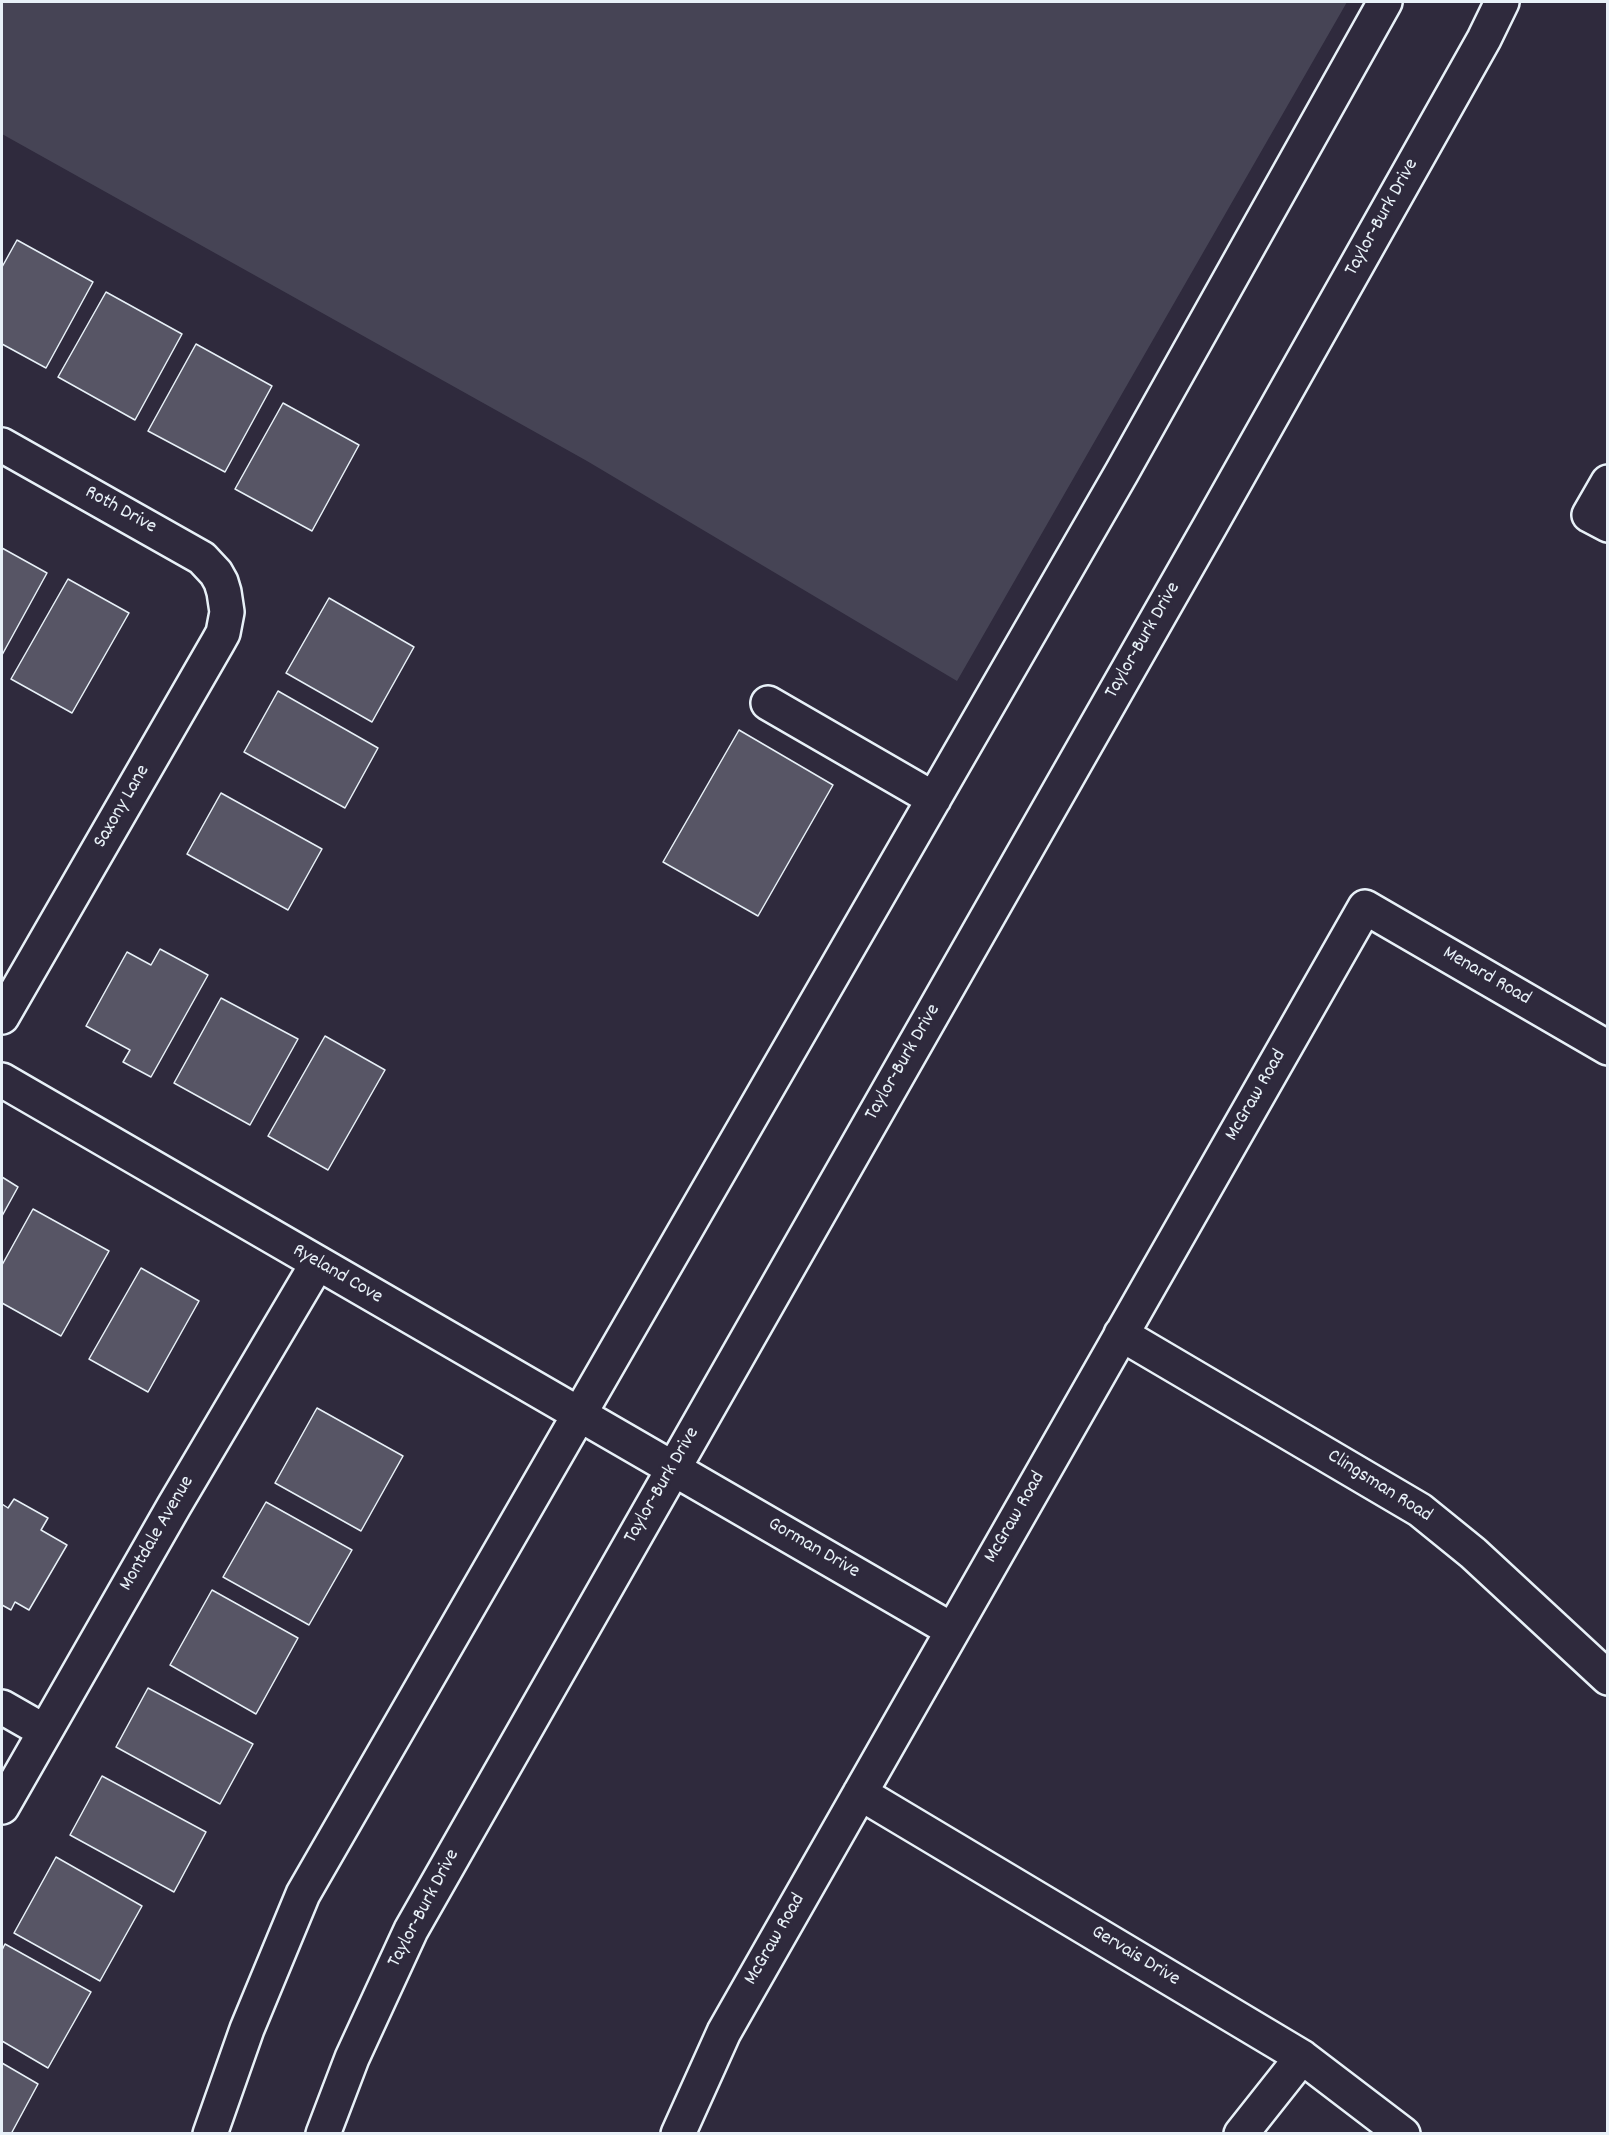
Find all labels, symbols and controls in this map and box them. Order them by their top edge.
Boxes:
street label: Taylor-Burk Drive [1341,155,1425,281]
street label: Roth Drive [80,482,160,540]
street label: Taylor-Burk Drive [1101,579,1187,703]
street label: Saxony Lane [90,761,156,853]
street label: Menard Road [1438,942,1534,1012]
street label: Taylor-Burk Drive [861,1001,947,1125]
street label: McGraw Road [1221,1046,1293,1146]
street label: Ryeland Cove [288,1240,386,1310]
street label: Taylor-Burk Drive [620,1424,706,1548]
street label: Clingsman Road [1322,1445,1436,1529]
street label: McGraw Road [980,1468,1052,1568]
street label: Montdale Avenue [115,1472,201,1596]
street label: Gorman Drive [763,1513,863,1585]
street label: Taylor-Burk Drive [384,1846,466,1972]
street label: McGraw Road [740,1890,812,1990]
street label: Gervais Drive [1086,1921,1184,1993]

